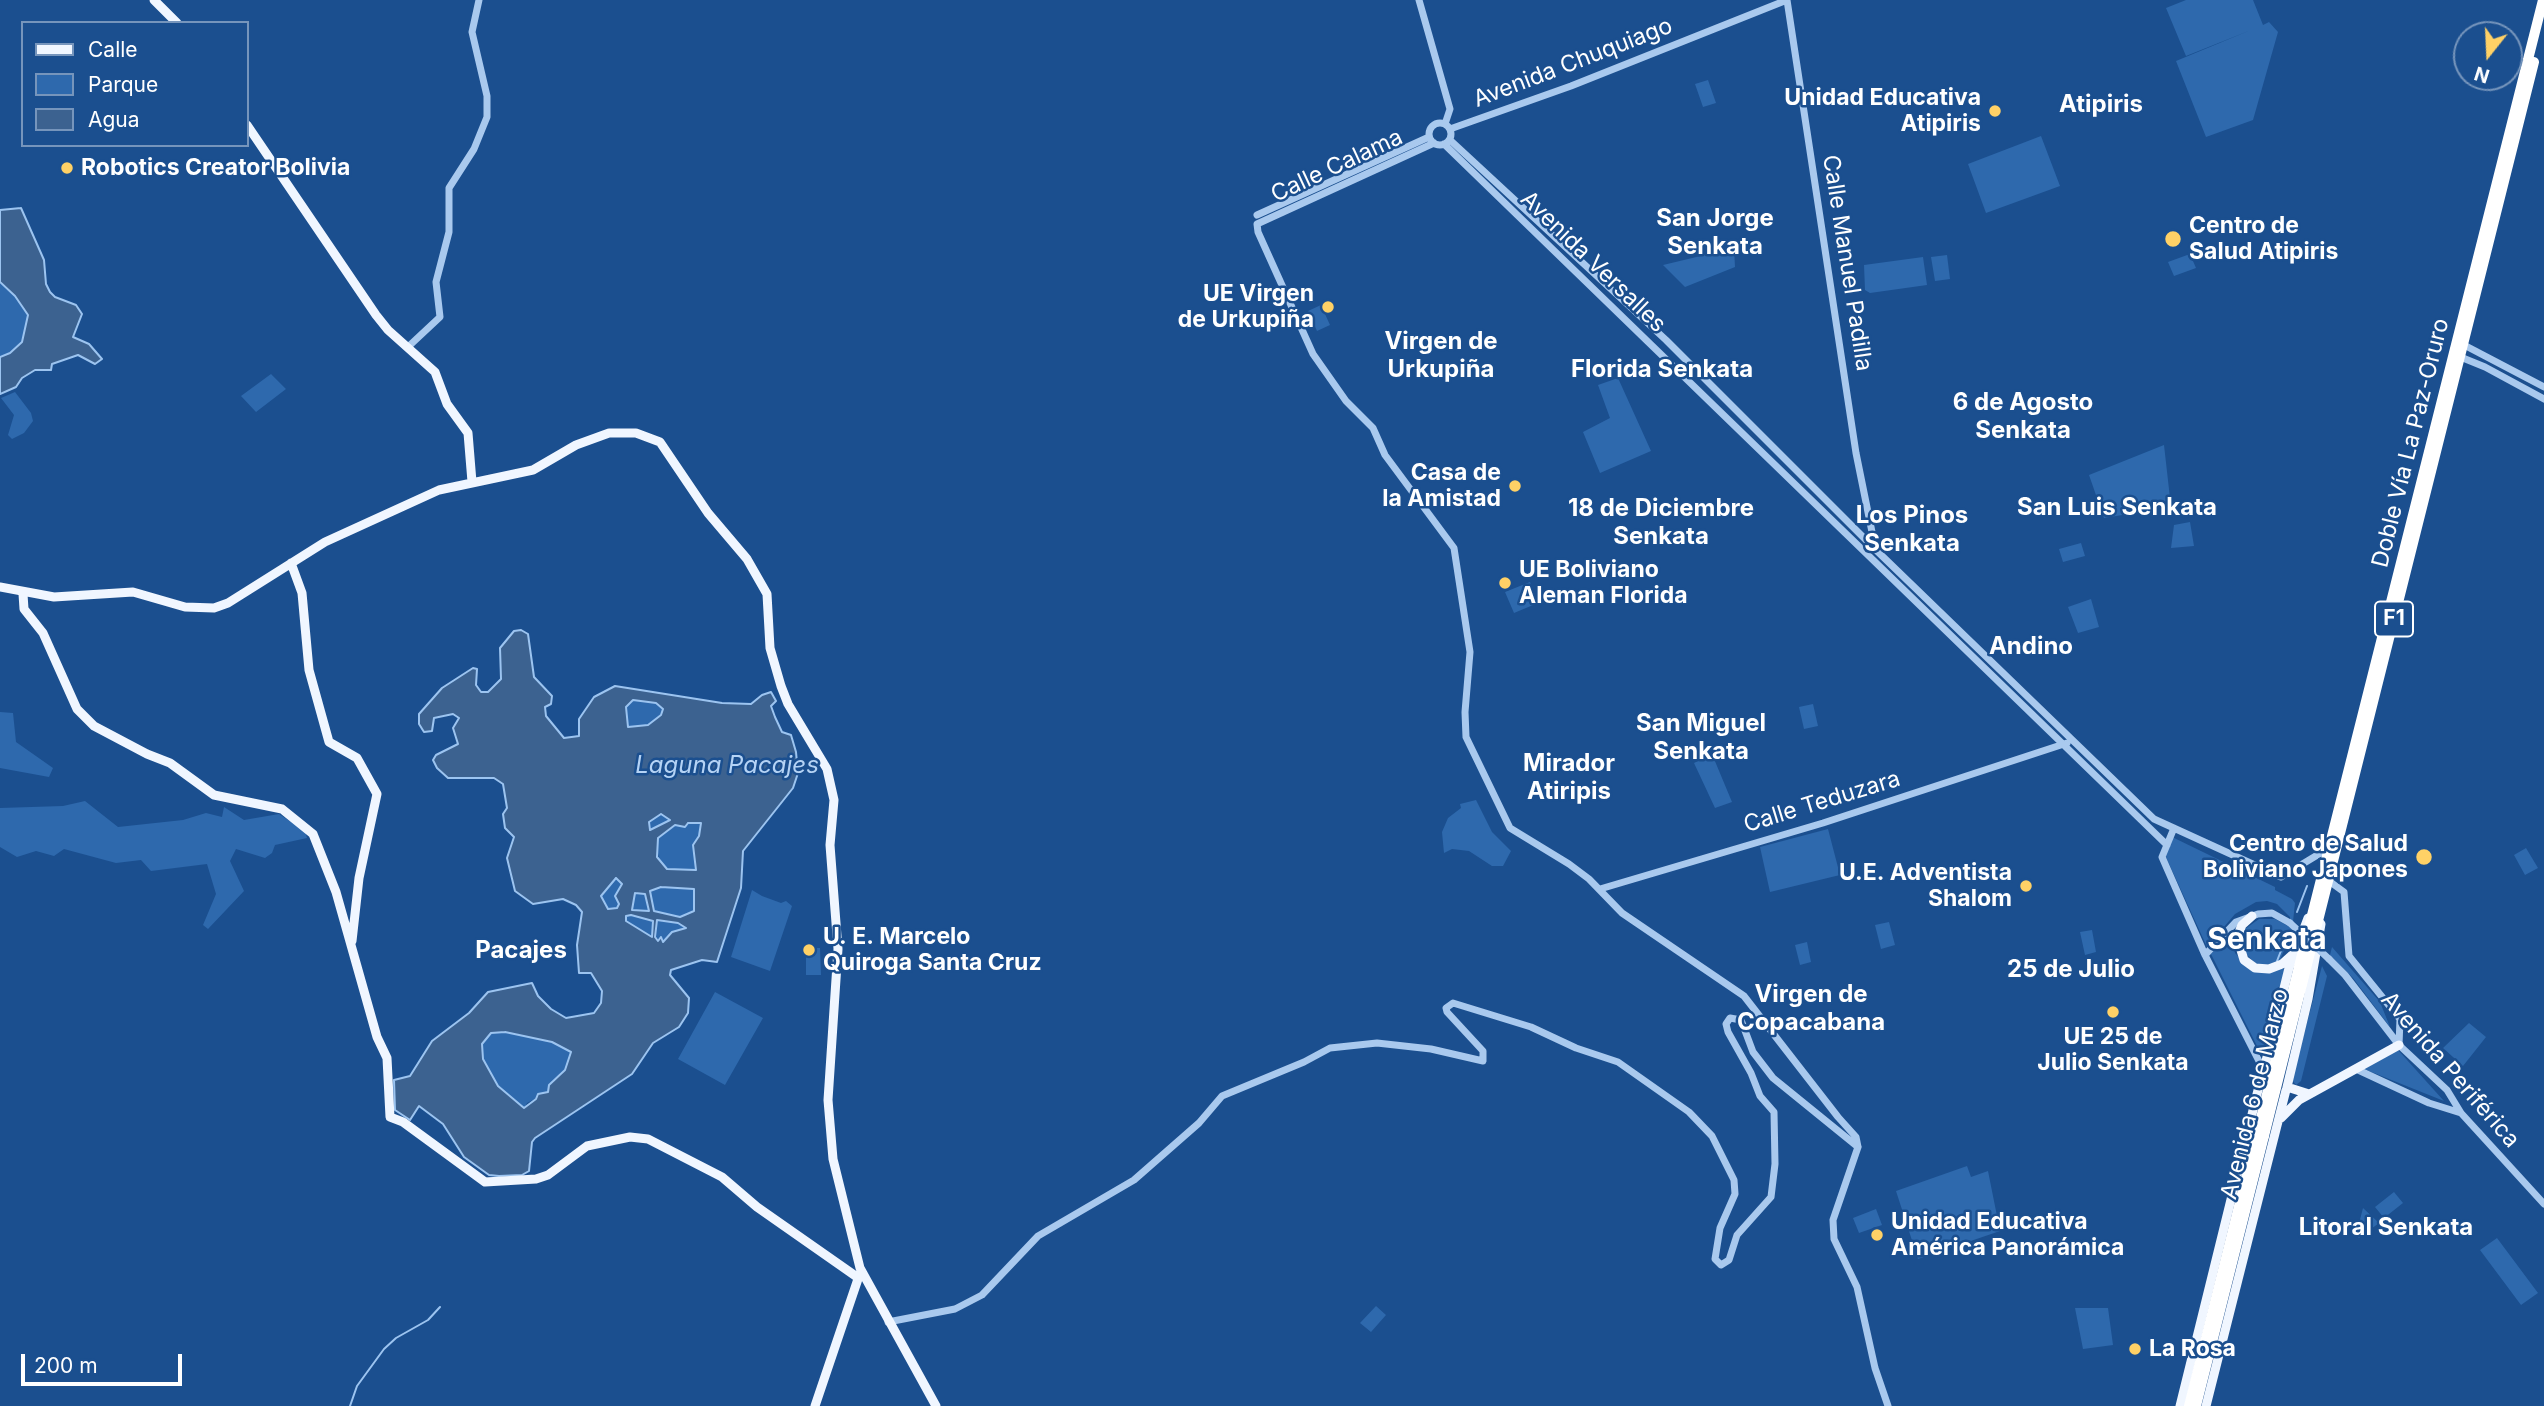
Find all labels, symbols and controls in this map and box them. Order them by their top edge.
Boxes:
street label: Avenida Chuquiago [1470,12,1676,114]
legend [21,21,248,147]
north arrow [2453,21,2523,91]
text: Calle [88,37,138,62]
text: N [2472,61,2492,88]
text: Parque [88,72,158,97]
place label: Unidad Educativa Atipiris [1784,84,1981,138]
district label: Atipiris [2059,91,2143,119]
marker: Unidad Educativa Atipiris [1987,103,2003,119]
text: Agua [88,107,140,132]
street label: Calle Calama [1267,123,1407,209]
street label: Calle Manuel Padilla [1816,153,1878,373]
place label: Robotics Creator Bolivia [81,154,350,182]
marker: Robotics Creator Bolivia [59,160,75,176]
street label: Avenida Versalles [1515,186,1671,338]
district label: San Jorge Senkata [1656,205,1774,261]
place label: Centro de Salud Atipiris [2189,212,2338,266]
marker: Centro de Salud Atipiris [2163,229,2183,249]
place label: UE Virgen de Urkupiña [1178,280,1314,334]
marker: UE Virgen de Urkupiña [1320,299,1336,315]
street label: Doble Vía La Paz-Oruro [2367,315,2455,571]
district label: Virgen de Urkupiña [1384,328,1498,384]
district label: Florida Senkata [1571,356,1753,384]
district label: 6 de Agosto Senkata [1953,389,2093,445]
place label: Casa de la Amistad [1382,459,1501,513]
marker: Casa de la Amistad [1507,478,1523,494]
district label: San Luis Senkata [2017,494,2217,522]
district label: 18 de Diciembre Senkata [1568,495,1754,551]
district label: Los Pinos Senkata [1856,502,1968,558]
place label: UE Boliviano Aleman Florida [1519,556,1688,610]
marker: UE Boliviano Aleman Florida [1497,575,1513,591]
road number: F1 [2375,602,2413,636]
district label: Andino [1989,633,2073,661]
district label: San Miguel Senkata [1636,710,1766,766]
district label: Mirador Atiripis [1523,750,1615,806]
water label: Laguna Pacajes [635,752,819,780]
street label: Calle Teduzara [1740,765,1904,839]
place label: Centro de Salud Boliviano Japones [2203,830,2408,884]
marker: Centro de Salud Boliviano Japones [2414,847,2434,867]
place label: U.E. Adventista Shalom [1839,859,2012,913]
marker: U.E. Adventista Shalom [2018,878,2034,894]
district label: Senkata [2207,922,2327,958]
place label: U. E. Marcelo Quiroga Santa Cruz [823,923,1042,977]
district label: Pacajes [475,937,567,965]
marker: U. E. Marcelo Quiroga Santa Cruz [801,942,817,958]
district label: 25 de Julio [2007,956,2135,984]
district label: Virgen de Copacabana [1737,981,1885,1037]
street label: Avenida 6 de Marzo [2215,986,2295,1202]
street label: Avenida Periférica [2375,986,2525,1154]
marker: UE 25 de Julio Senkata [2105,1004,2121,1020]
place label: UE 25 de Julio Senkata [2037,1023,2189,1077]
place label: Unidad Educativa América Panorámica [1891,1208,2124,1262]
district label: Litoral Senkata [2299,1214,2473,1242]
marker: Unidad Educativa América Panorámica [1869,1227,1885,1243]
place label: La Rosa [2149,1335,2236,1363]
scale bar [24,1340,186,1384]
marker: La Rosa [2127,1341,2143,1357]
text: 200 m [34,1353,98,1378]

